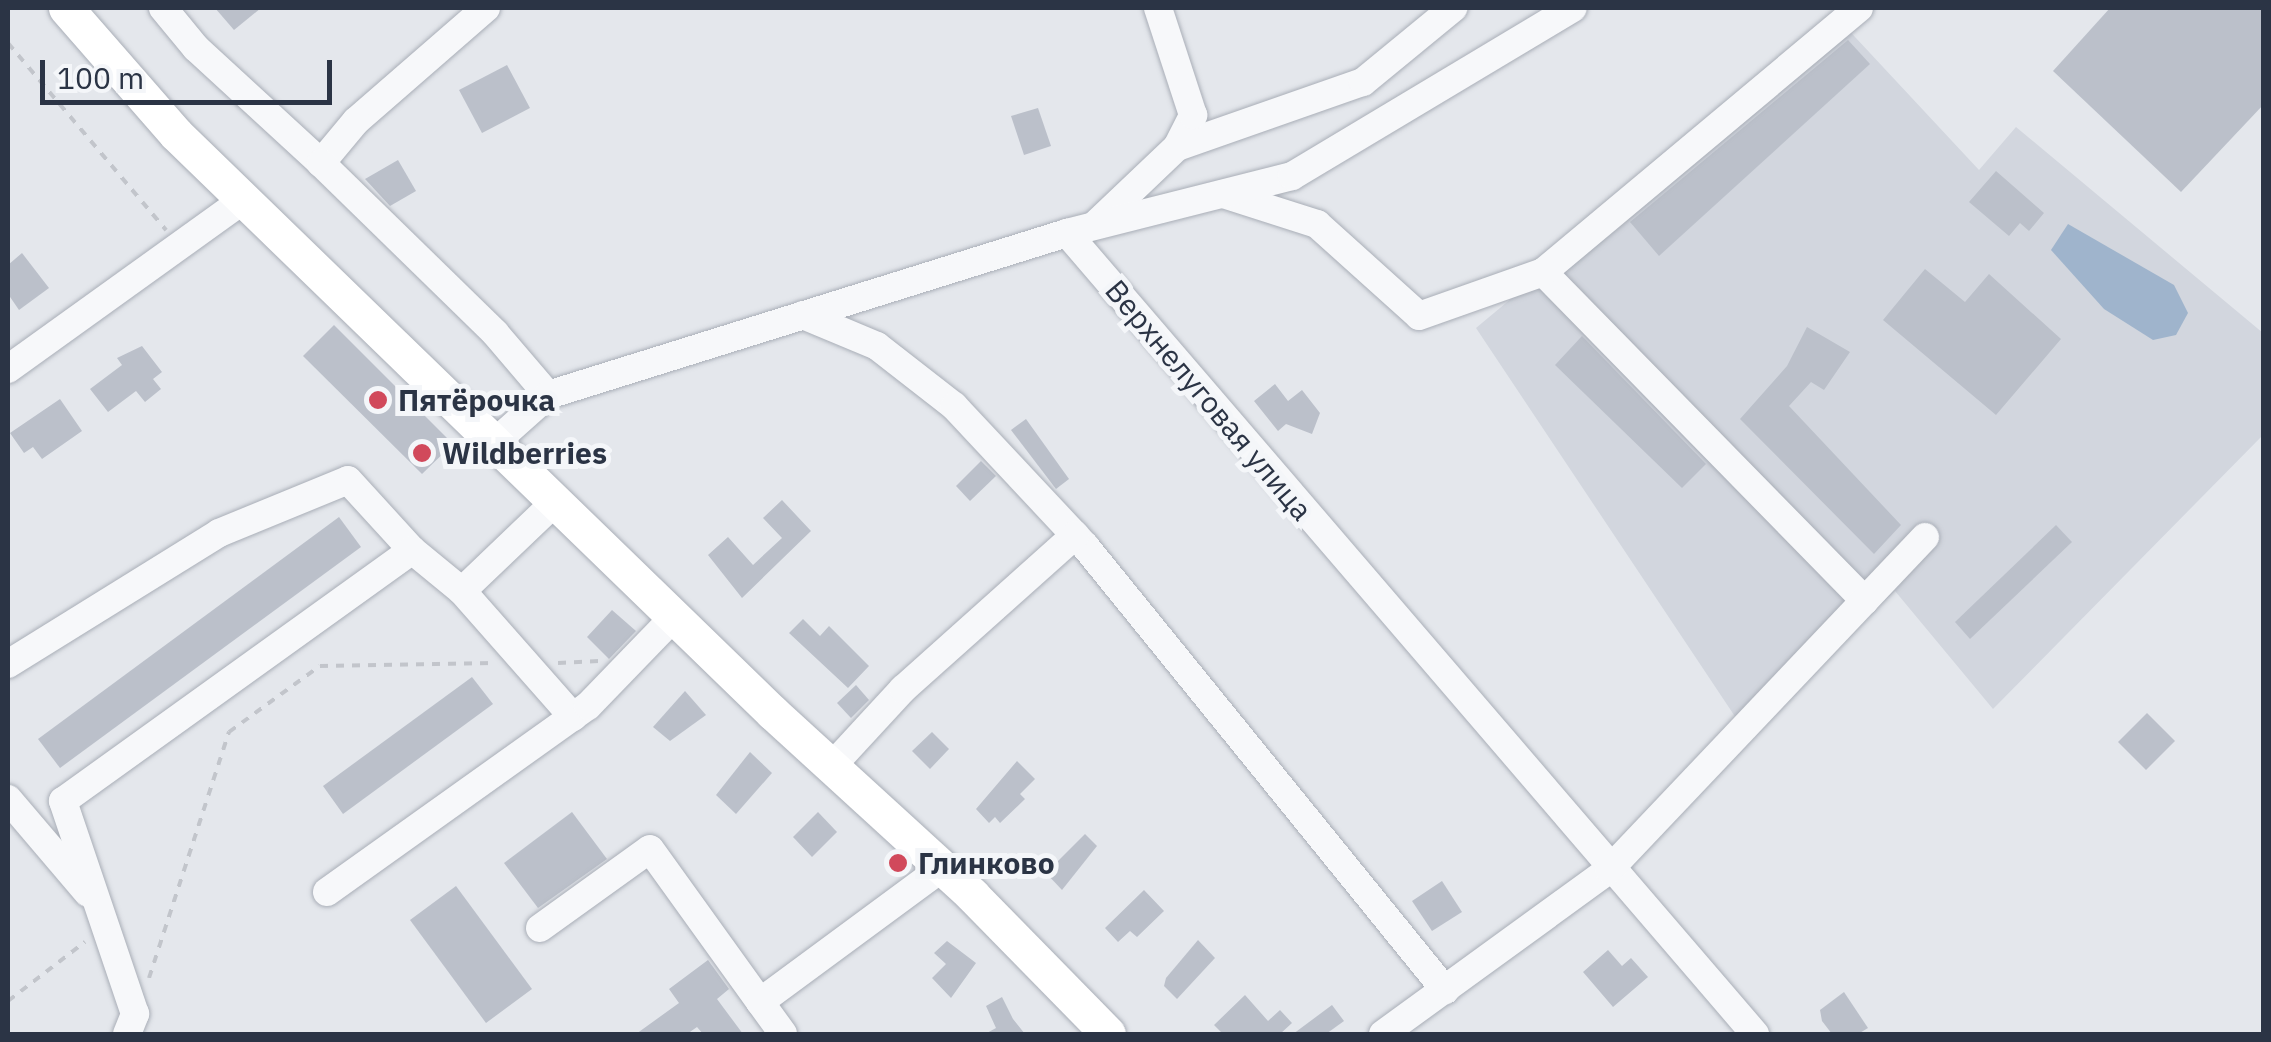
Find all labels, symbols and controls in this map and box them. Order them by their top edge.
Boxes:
scale bar [45,40,338,102]
text: 100 m [57,58,144,97]
street label: Верхнелуговая улица [1098,273,1320,527]
place label: Пятёрочка [398,382,555,418]
marker: Пятёрочка [367,389,389,411]
place label: Wildberries [442,435,607,471]
marker: Wildberries [411,442,433,464]
place label: Глинково [918,845,1055,881]
marker: Глинково [887,852,909,874]

